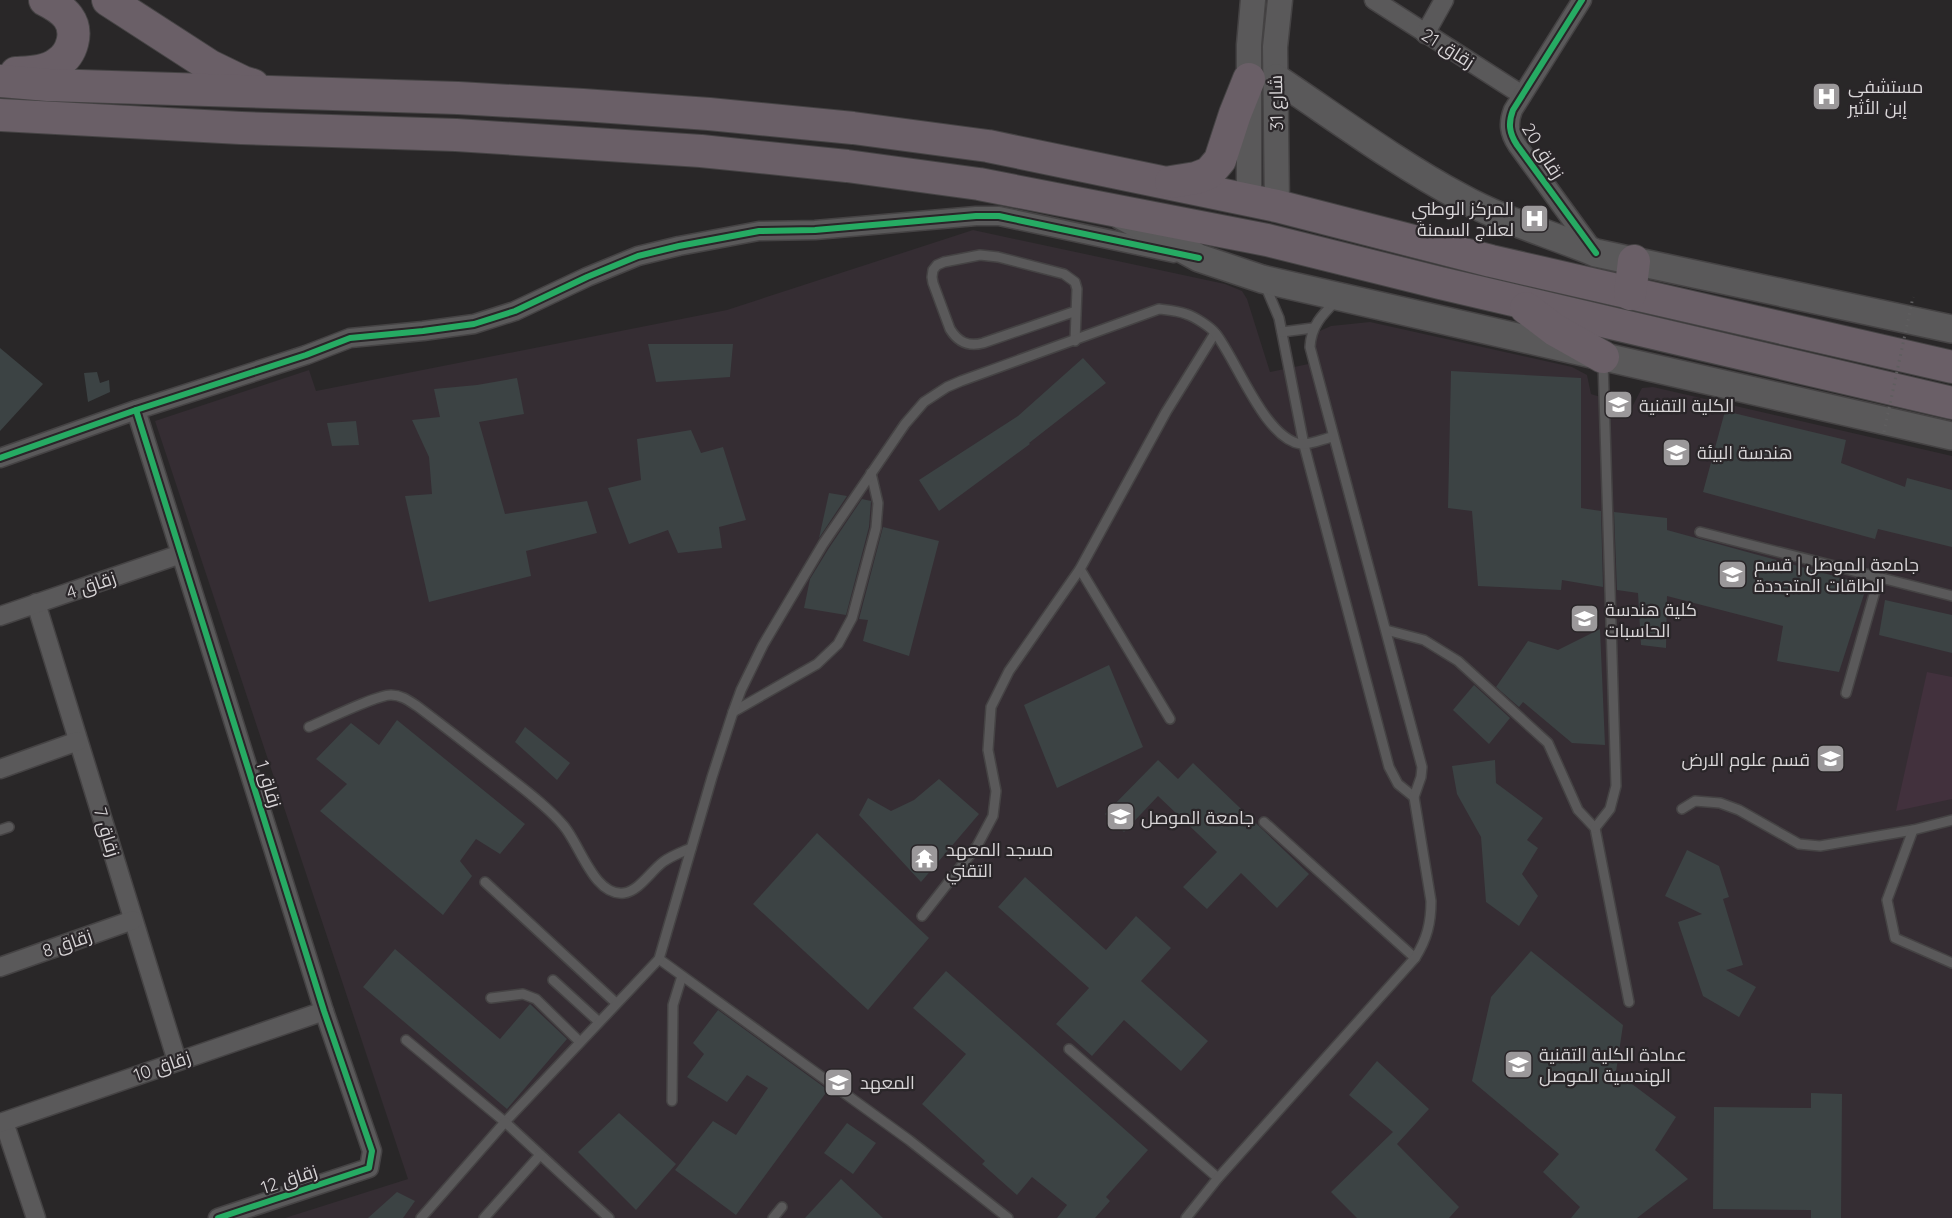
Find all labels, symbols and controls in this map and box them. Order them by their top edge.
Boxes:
street label: زقاق 21 [1417,23,1479,74]
street label: شارع 31 [1264,75,1289,131]
place label: مستشفى إبن الأثير [1847,75,1923,119]
hospital icon: مستشفى إبن الأثير [1811,80,1843,112]
street label: زقاق 20 [1516,119,1569,184]
place label: المركز الوطني لعلاج السمنة [1412,197,1514,242]
hospital icon: المركز الوطني لعلاج السمنة [1519,202,1551,234]
school or university icon: الكلية التقنية [1602,389,1634,421]
place label: الكلية التقنية [1639,394,1734,417]
school or university icon: هندسة البيئة [1660,436,1692,468]
place label: هندسة البيئة [1697,441,1793,464]
place label: جامعة الموصل | قسم الطاقات المتجددة [1754,553,1919,597]
school or university icon: جامعة الموصل | قسم الطاقات المتجددة [1717,558,1749,590]
street label: زقاق 4 [63,566,119,605]
place label: كلية هندسة الحاسبات [1605,598,1697,642]
school or university icon: كلية هندسة الحاسبات [1568,603,1600,635]
school or university icon: قسم علوم الارض [1815,743,1847,775]
place label: قسم علوم الارض [1681,748,1810,772]
street label: زقاق 1 [250,758,287,811]
school or university icon: جامعة الموصل [1104,801,1136,833]
street label: زقاق 7 [88,804,125,860]
place label: جامعة الموصل [1141,806,1254,829]
place label: مسجد المعهد التقني [946,838,1053,885]
temple icon: مسجد المعهد التقني [909,843,941,875]
street label: زقاق 8 [39,924,95,963]
place label: عمادة الكلية التقنية الهندسية الموصل [1539,1043,1687,1087]
street label: زقاق 10 [130,1046,194,1087]
school or university icon: عمادة الكلية التقنية الهندسية الموصل [1502,1048,1534,1080]
school or university icon: المعهد [823,1066,855,1098]
place label: المعهد [860,1071,915,1094]
street label: زقاق 12 [258,1159,320,1200]

